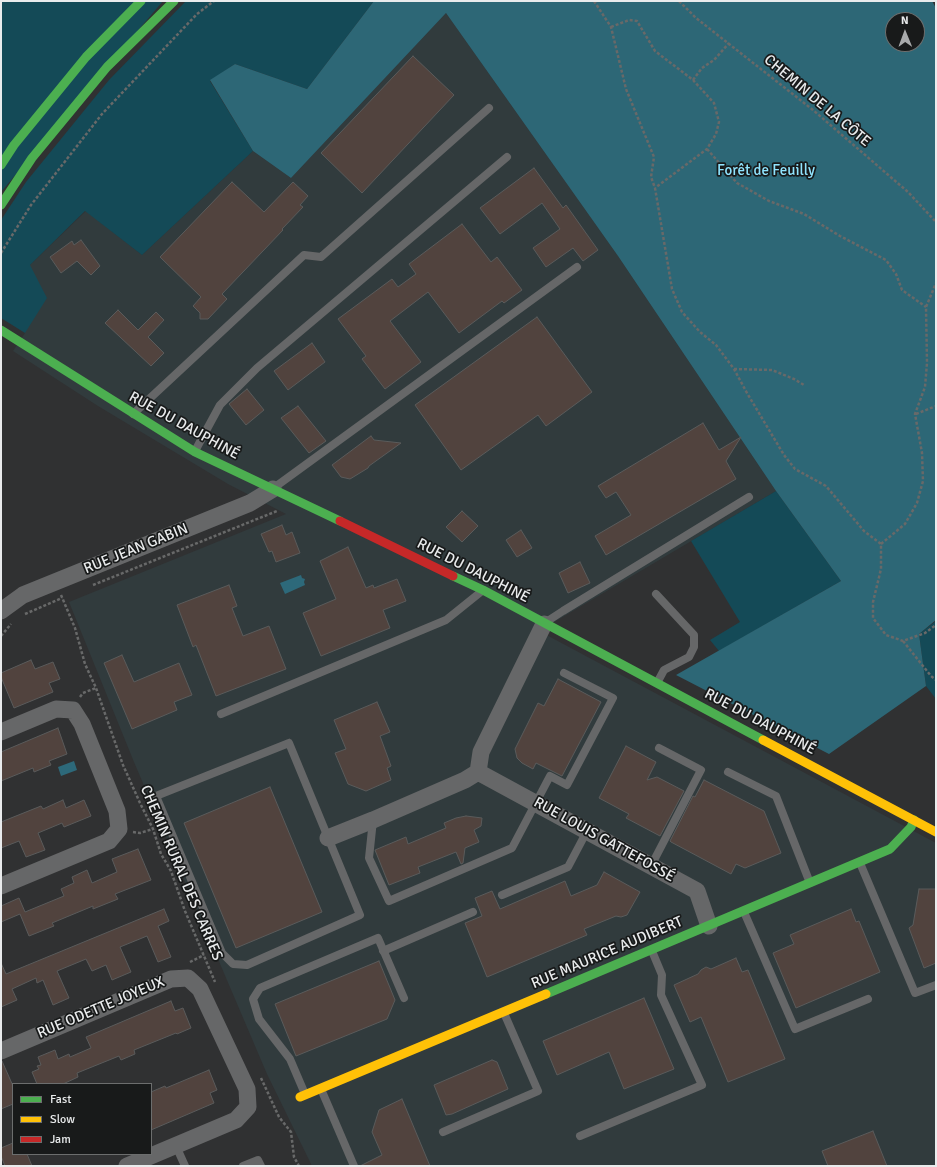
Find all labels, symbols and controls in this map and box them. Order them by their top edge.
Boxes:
north arrow [885,12,925,52]
text: N [901,14,909,27]
street label: CHEMIN DE LA CÔTE [760,51,874,151]
park label: Forêt de Feuilly [717,162,815,180]
street label: RUE DU DAUPHINÉ [125,388,243,464]
street label: RUE JEAN GABIN [81,520,191,578]
street label: RUE DU DAUPHINÉ [414,535,532,607]
street label: RUE DU DAUPHINÉ [701,685,819,759]
street label: CHEMIN RURAL DES CARRES [136,783,226,963]
street label: RUE LOUIS GATTEFOSSÉ [530,794,678,886]
street label: RUE MAURICE AUDIBERT [529,913,685,993]
street label: RUE ODETTE JOYEUX [35,973,167,1043]
legend [12,1083,152,1155]
text: Fast [50,1092,71,1107]
text: Slow [50,1112,75,1127]
text: Jam [50,1132,71,1147]

